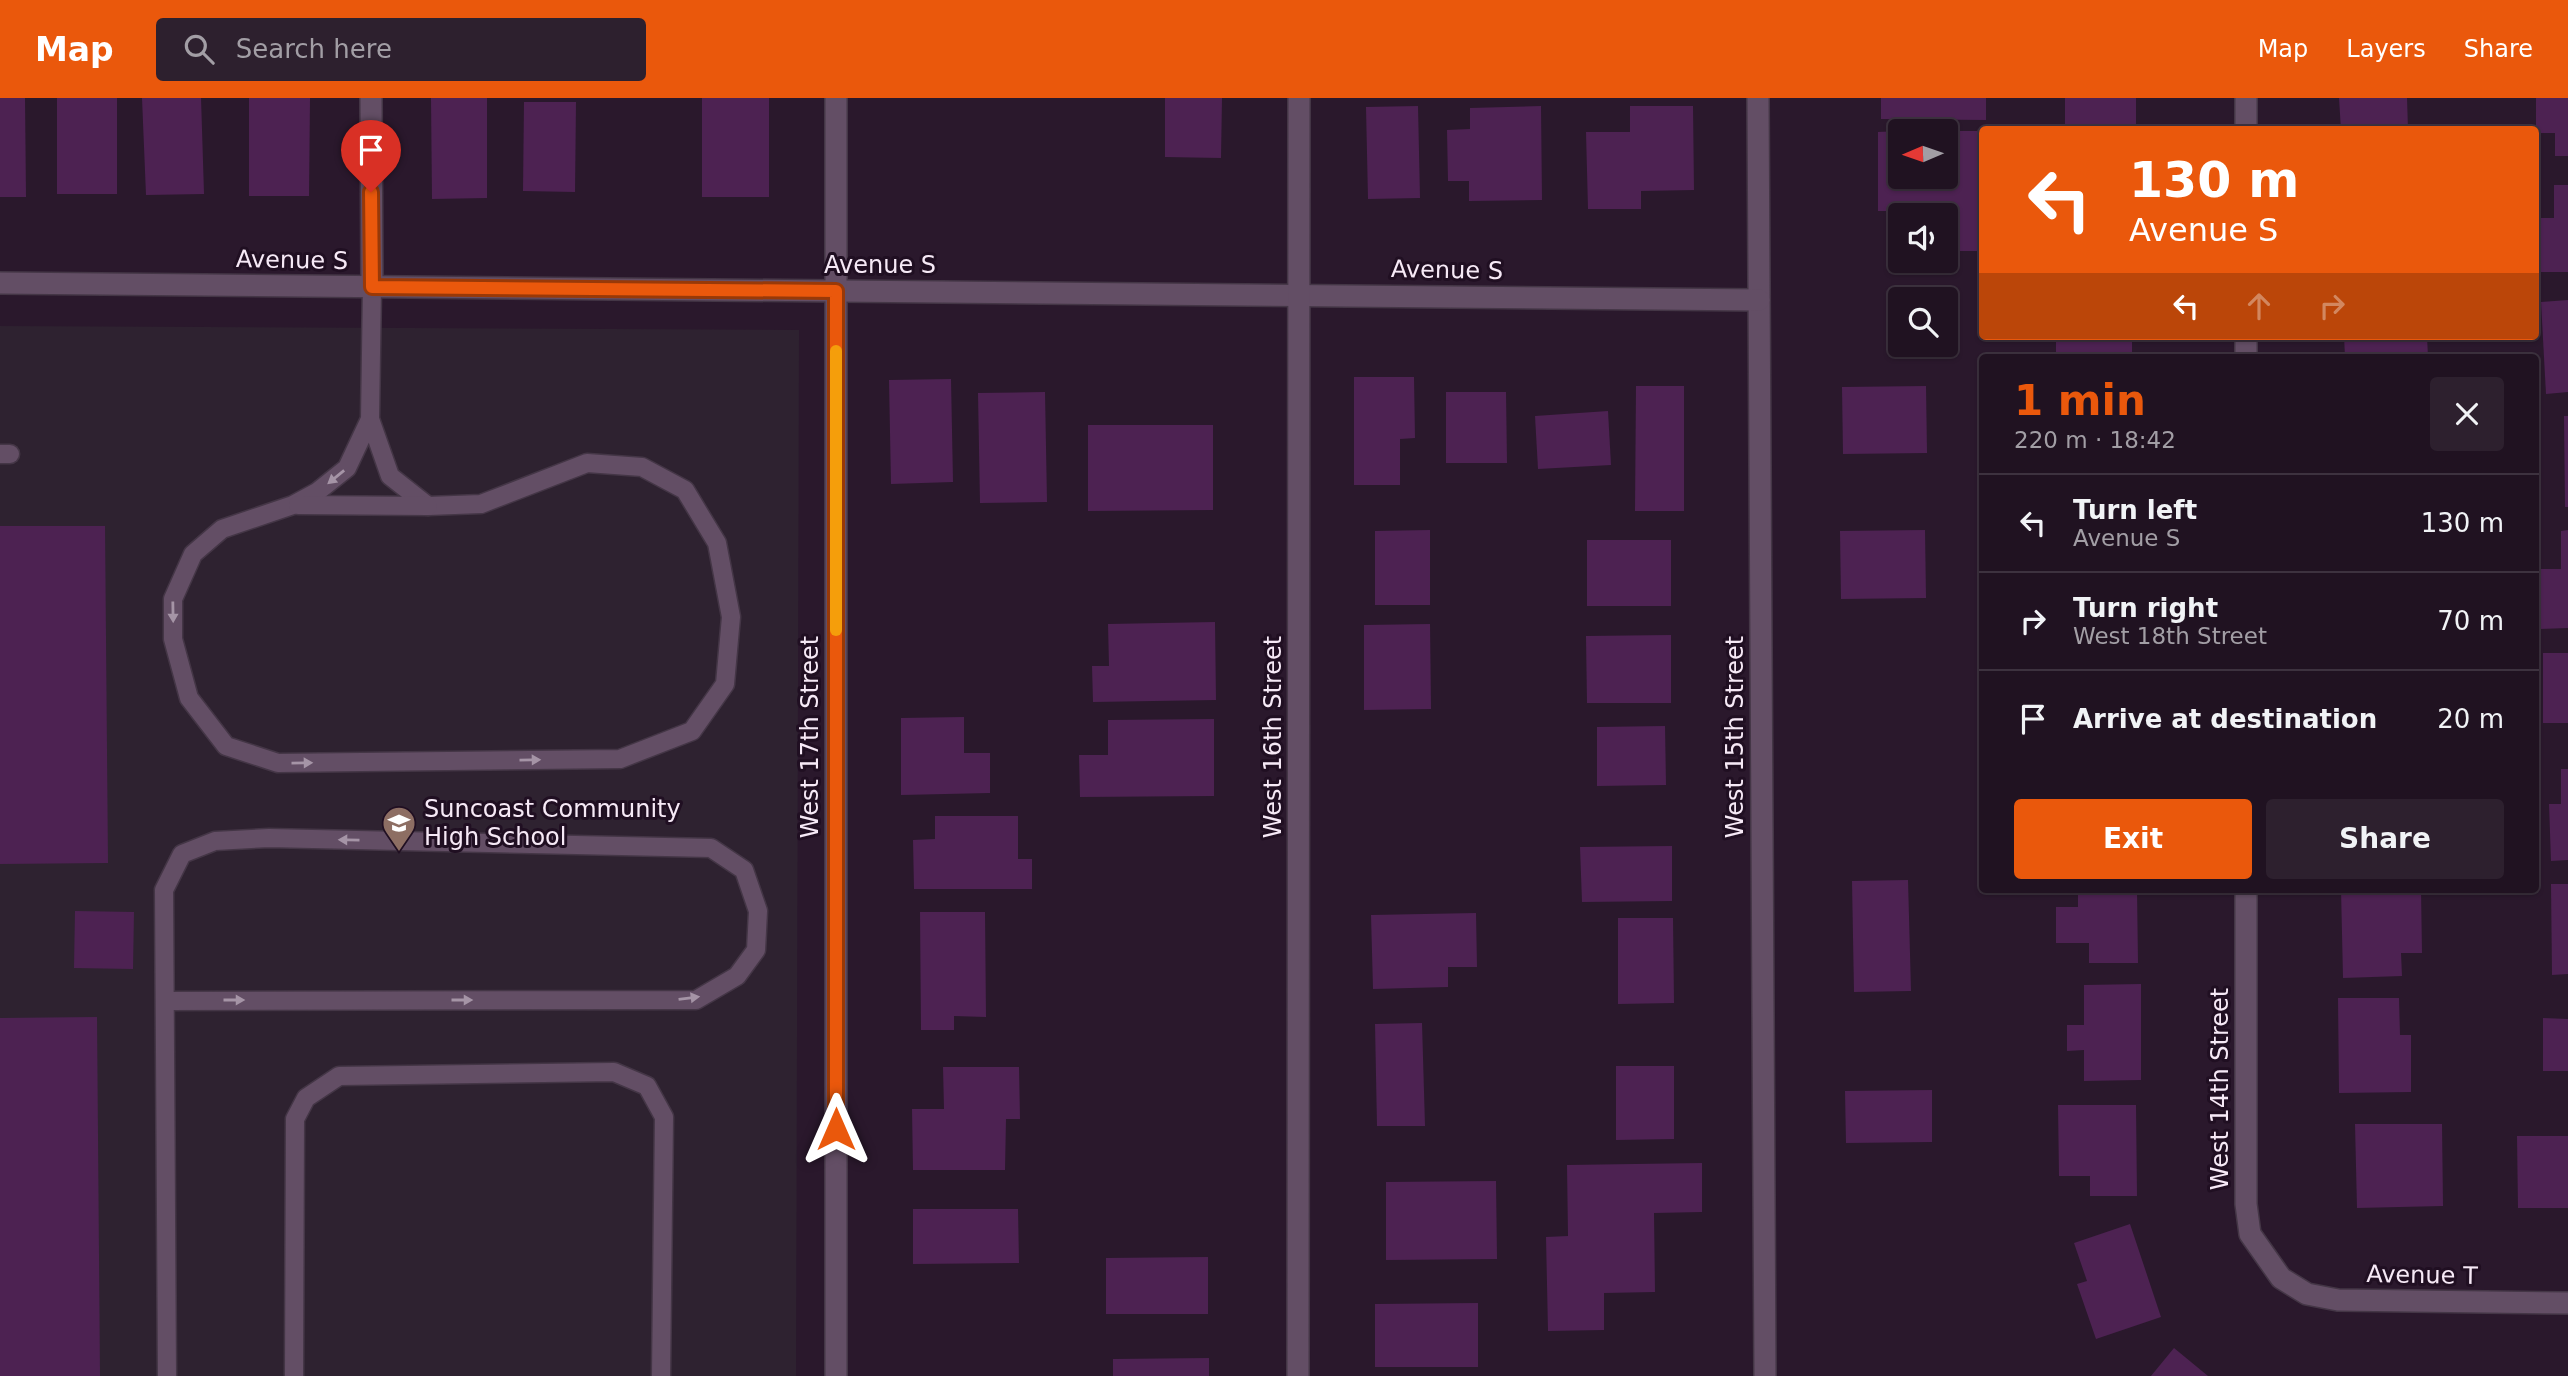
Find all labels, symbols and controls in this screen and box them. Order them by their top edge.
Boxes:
search box [156,18,646,81]
text: Map [35,30,114,69]
icon: search [180,30,218,68]
text: Search here [236,34,392,64]
text: Map [2258,35,2308,63]
text: Layers [2346,35,2426,63]
text: Share [2464,35,2533,63]
north arrow [1888,119,1958,189]
map controls [1888,119,1958,357]
pin [341,120,401,192]
icon: arrive [352,131,390,169]
text: 130 m [2129,152,2299,209]
icon: left [2014,154,2105,245]
button: sound [1888,203,1958,273]
text: Avenue S [2129,211,2278,249]
street label: Avenue S [236,245,348,275]
street label: Avenue S [824,251,936,279]
street label: Avenue S [1391,255,1503,285]
button: search [1888,287,1958,357]
icon: left [2167,287,2205,325]
icon: ahead [2240,287,2278,325]
icon: right [2313,287,2351,325]
text: 1 min [2014,376,2146,425]
button: close [2430,377,2504,451]
text: 220 m · 18:42 [2014,427,2176,453]
one-way arrow [328,469,346,484]
text: Turn left [2073,495,2197,525]
icon: left [2014,504,2052,542]
text: 130 m [2421,508,2504,538]
text: Avenue S [2073,525,2180,551]
text: Turn right [2073,593,2218,623]
one-way arrow [167,601,179,623]
icon: right [2014,602,2052,640]
text: 70 m [2437,606,2504,636]
text: West 18th Street [2073,623,2267,649]
street label: West 17th Street [796,636,824,838]
street label: West 16th Street [1259,636,1287,838]
street label: West 15th Street [1721,636,1749,838]
icon: arrive [2014,700,2052,738]
text: Arrive at destination [2073,704,2377,734]
text: 20 m [2437,704,2504,734]
one-way arrow [519,754,541,766]
one-way arrow [291,757,313,769]
place label: Suncoast Community High School [424,795,681,851]
button: Exit [2014,799,2252,879]
button: Share [2266,799,2504,879]
school or university icon: Suncoast Community High School [380,804,418,853]
one-way arrow [338,834,360,846]
street label: West 14th Street [2206,988,2234,1190]
one-way arrow [678,993,700,1004]
one-way arrow [224,994,246,1006]
one-way arrow [451,994,473,1006]
position arrow [799,1092,873,1166]
street label: Avenue T [2366,1260,2478,1290]

